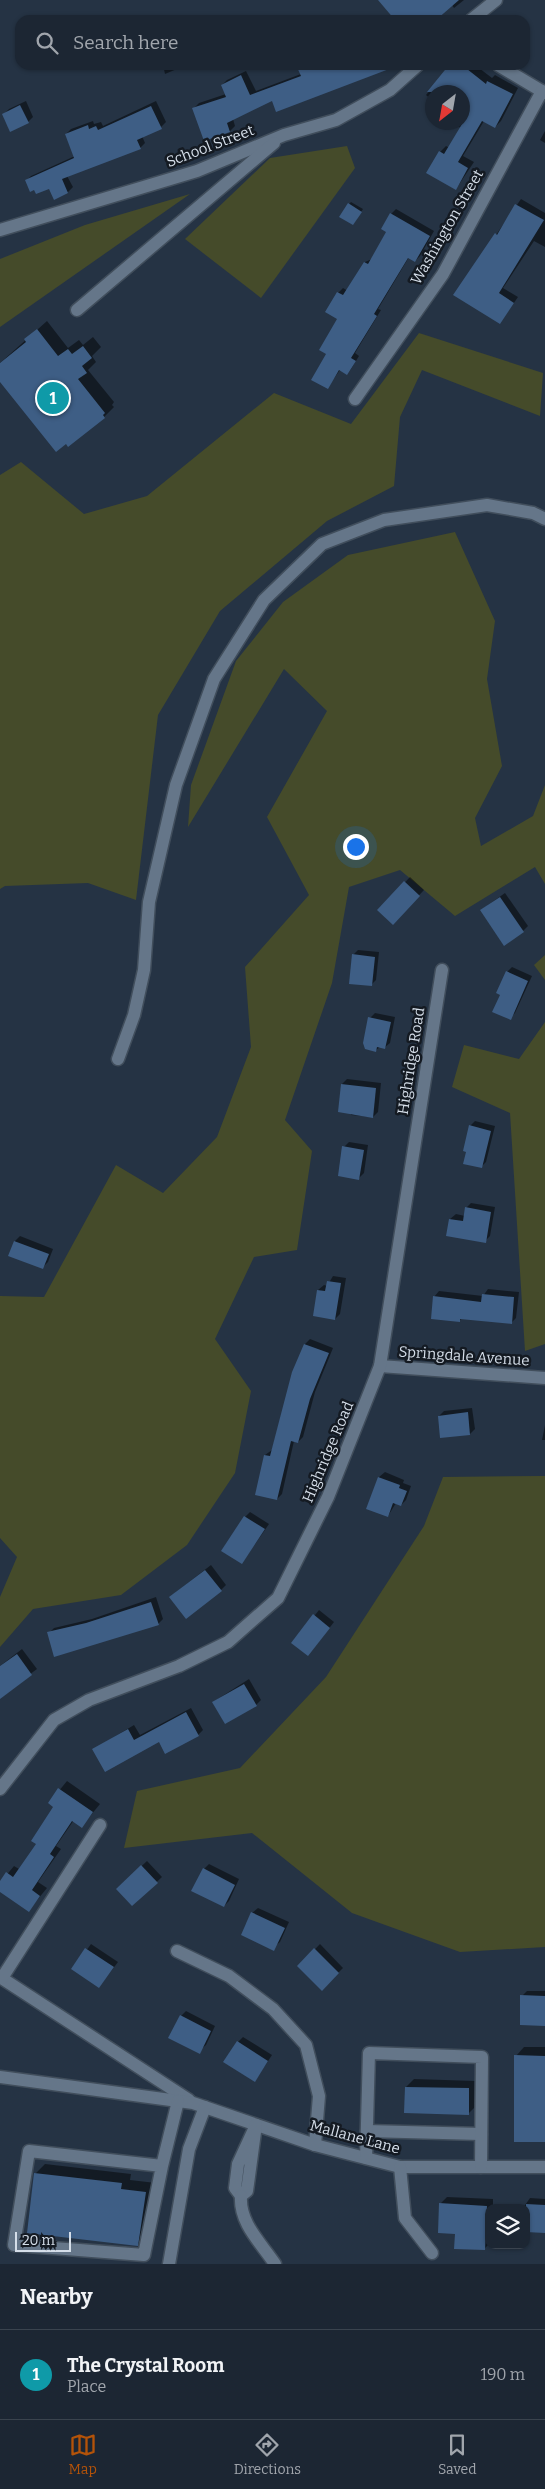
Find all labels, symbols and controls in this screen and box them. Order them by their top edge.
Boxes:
search box [15,15,530,70]
icon: search [33,29,61,57]
text: Search here [73,31,178,54]
north arrow [425,85,470,130]
street label: School Street [164,121,257,171]
street label: Washington Street [407,166,488,288]
pin: 1 [37,379,69,417]
your location [343,834,369,860]
street label: Highridge Road [394,1006,428,1116]
street label: Springdale Avenue [398,1342,530,1370]
street label: Highridge Road [299,1399,357,1505]
street label: Mallane Lane [308,2116,402,2158]
map controls [485,2204,530,2249]
button: layers [485,2204,530,2249]
scale bar [15,2229,71,2252]
text: 20 m [22,2232,55,2249]
text: Nearby [20,2284,93,2310]
text: The Crystal Room [67,2354,224,2377]
text: 1 [33,2365,39,2384]
text: 190 m [480,2365,525,2384]
text: Place [67,2377,106,2396]
tab: Map [68,2431,97,2478]
tab: Directions [234,2431,301,2478]
tab: Saved [438,2431,477,2478]

